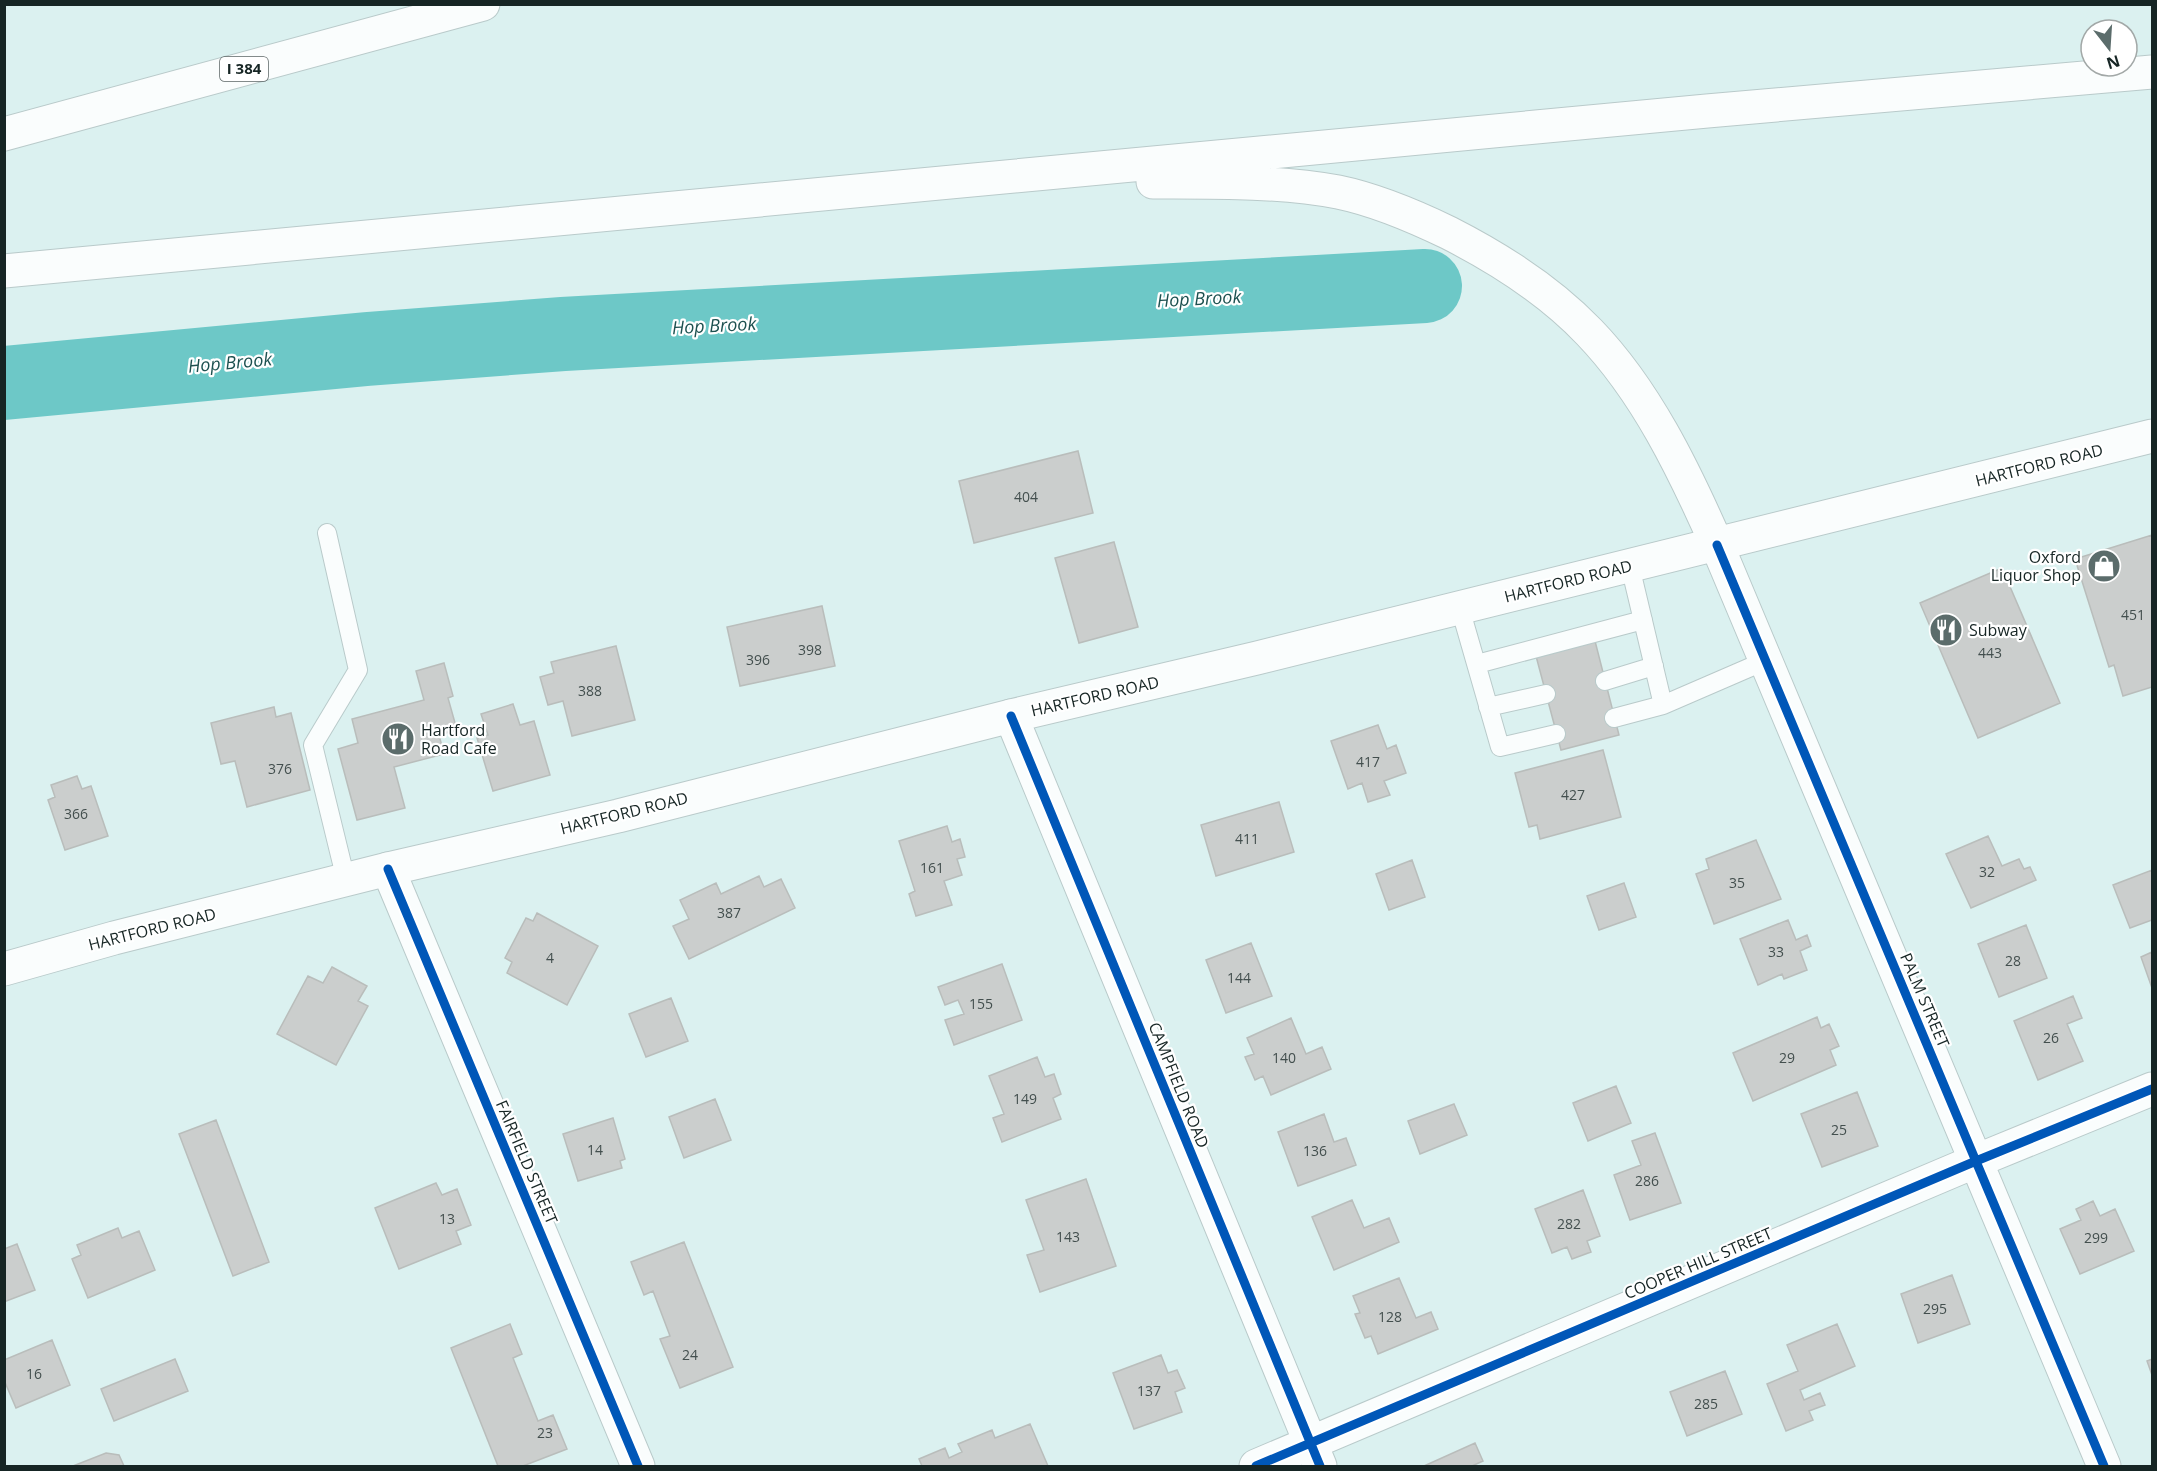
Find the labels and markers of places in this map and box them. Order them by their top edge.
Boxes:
place label: Oxford Liquor Shop [1991,546,2081,586]
shop icon: Oxford Liquor Shop [2086,548,2122,584]
restaurant icon: Subway [1928,612,1964,648]
place label: Subway [1969,619,2028,641]
place label: Hartford Road Cafe [421,719,497,759]
restaurant icon: Hartford Road Cafe [380,721,416,757]

